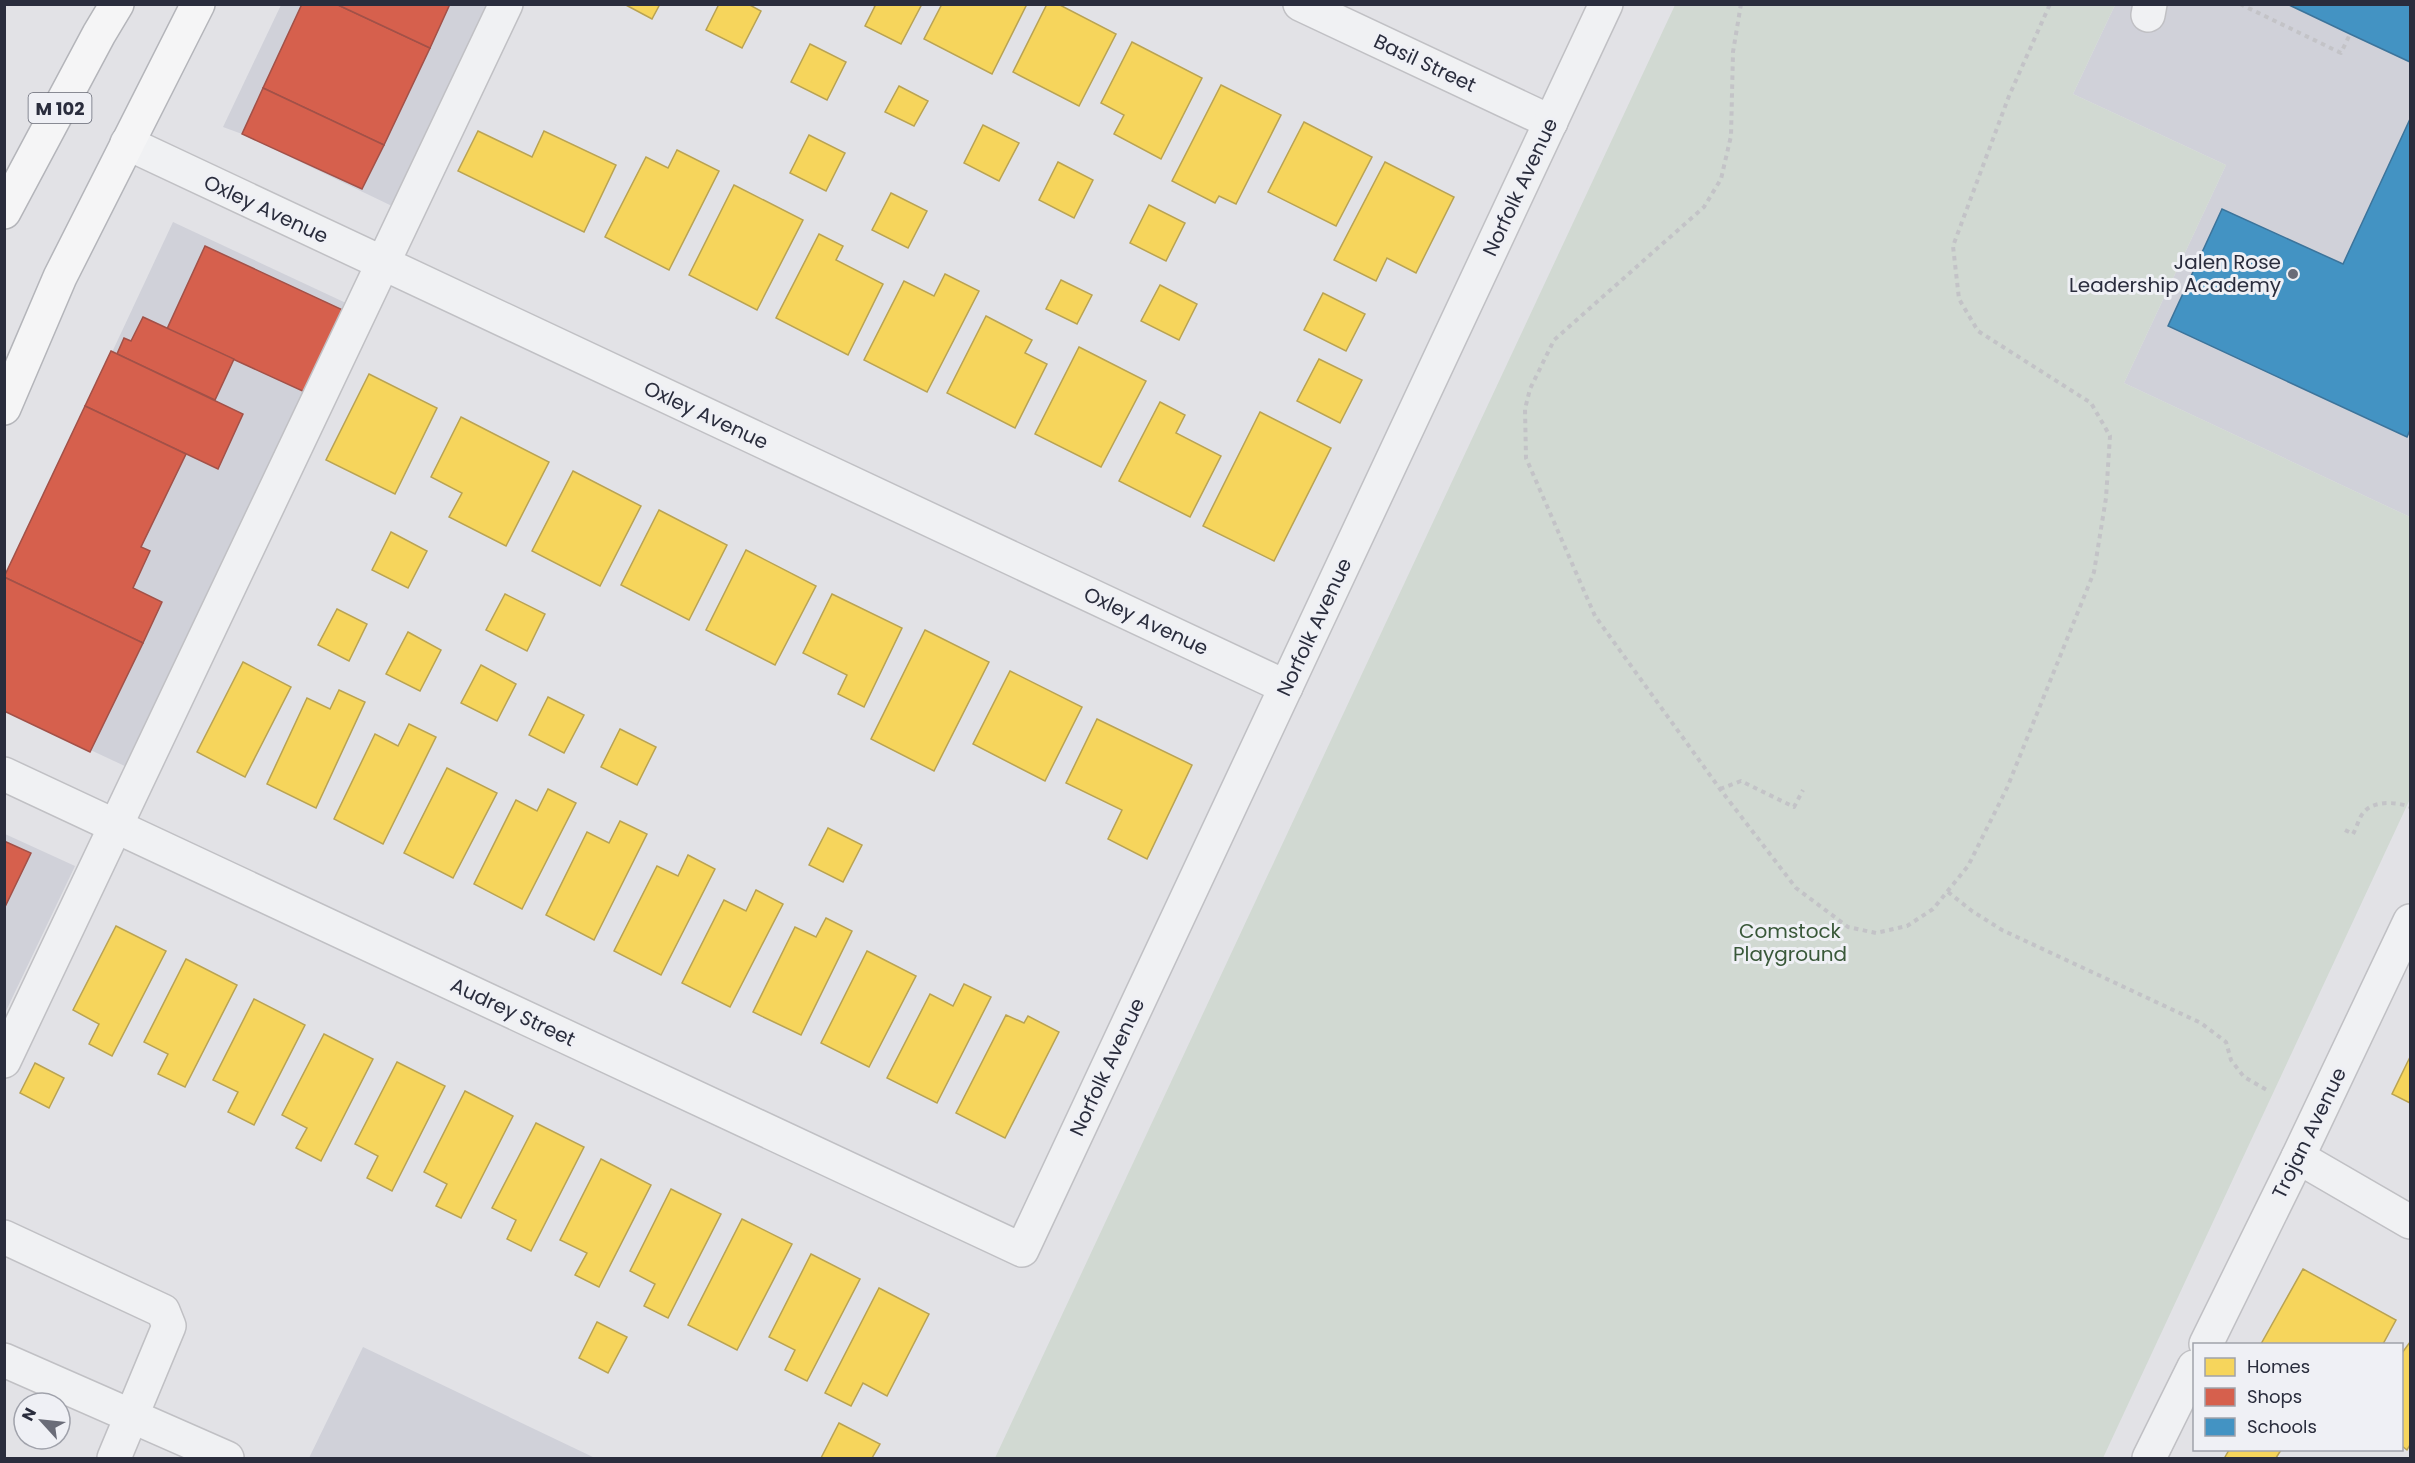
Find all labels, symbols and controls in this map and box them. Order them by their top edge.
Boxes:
street label: Basil Street [1369,27,1481,99]
road number: M 102 [28,93,92,123]
street label: Norfolk Avenue [1476,113,1564,261]
street label: Oxley Avenue [199,168,333,250]
place label: Jalen Rose Leadership Academy [2069,248,2281,299]
marker: Jalen Rose Leadership Academy [2286,267,2300,281]
street label: Oxley Avenue [639,374,773,456]
street label: Norfolk Avenue [1270,553,1358,701]
street label: Oxley Avenue [1079,580,1213,662]
park label: Comstock Playground [1733,917,1847,968]
street label: Audrey Street [446,971,580,1053]
street label: Norfolk Avenue [1063,993,1151,1141]
street label: Trojan Avenue [2265,1063,2353,1203]
legend [2193,1343,2403,1451]
text: Homes [2247,1354,2310,1379]
text: Shops [2247,1384,2302,1409]
north arrow [12,1391,72,1451]
text: N [16,1404,42,1425]
text: Schools [2247,1414,2317,1439]

